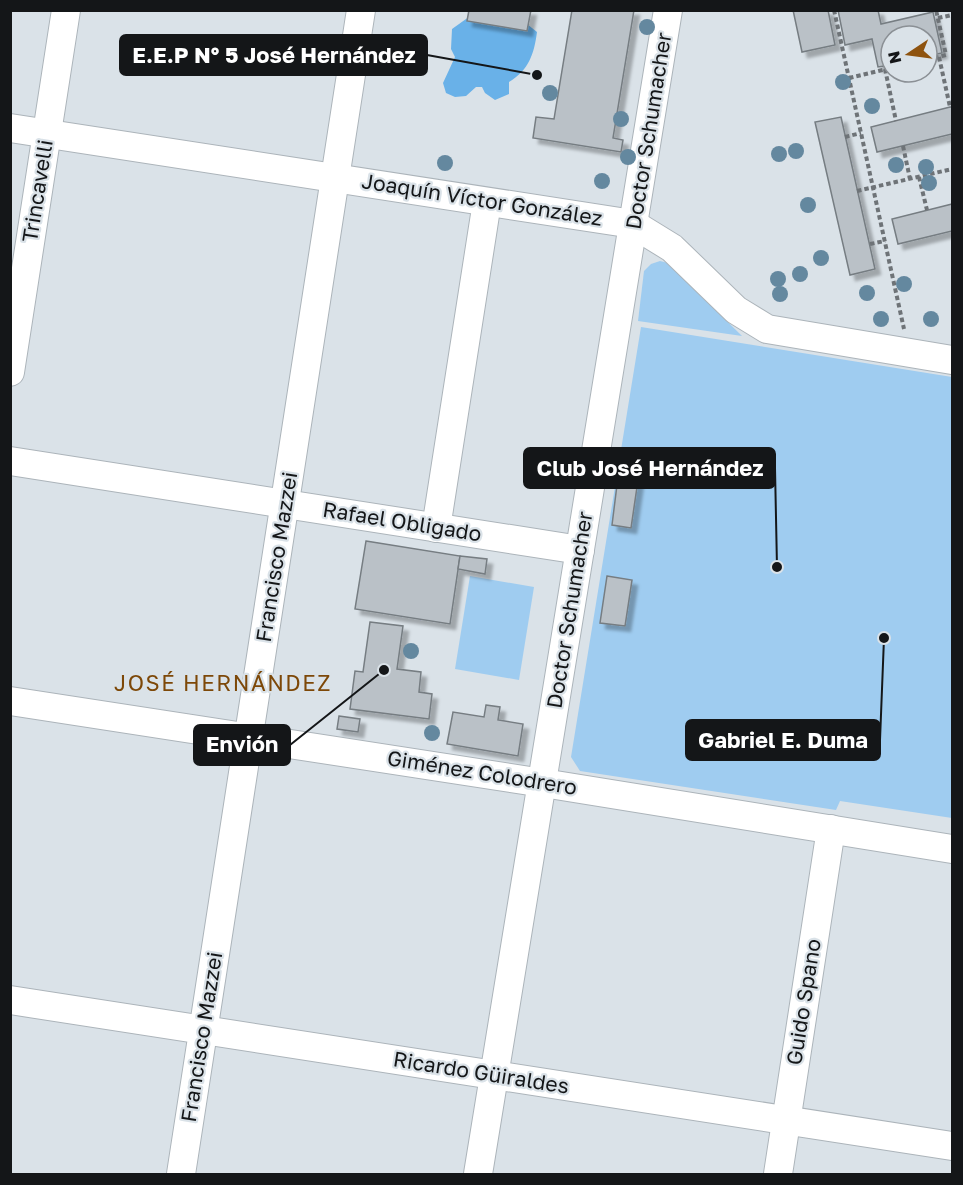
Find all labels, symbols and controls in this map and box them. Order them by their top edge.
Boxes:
north arrow [879,24,939,84]
street label: Doctor Schumacher [620,31,676,231]
callout: E.E.P N° 5 José Hernández [120,35,427,75]
text: E.E.P N° 5 José Hernández [132,41,416,68]
text: N [883,49,905,66]
street label: Trincavelli [16,138,58,244]
street label: Joaquín Víctor González [360,167,604,231]
callout: Club José Hernández [524,448,775,488]
text: Club José Hernández [537,454,763,481]
street label: Francisco Mazzei [250,470,302,644]
street label: Rafael Obligado [321,496,483,546]
street label: Doctor Schumacher [541,510,597,710]
district label: JOSÉ HERNÁNDEZ [114,669,332,696]
callout: Gabriel E. Duma [686,720,880,760]
callout: Envión [194,725,290,765]
text: Gabriel E. Duma [698,726,868,753]
text: Envión [206,730,278,757]
street label: Giménez Colodrero [385,744,579,800]
street label: Guido Spano [780,937,826,1067]
street label: Francisco Mazzei [175,950,227,1124]
street label: Ricardo Güiraldes [391,1045,571,1099]

